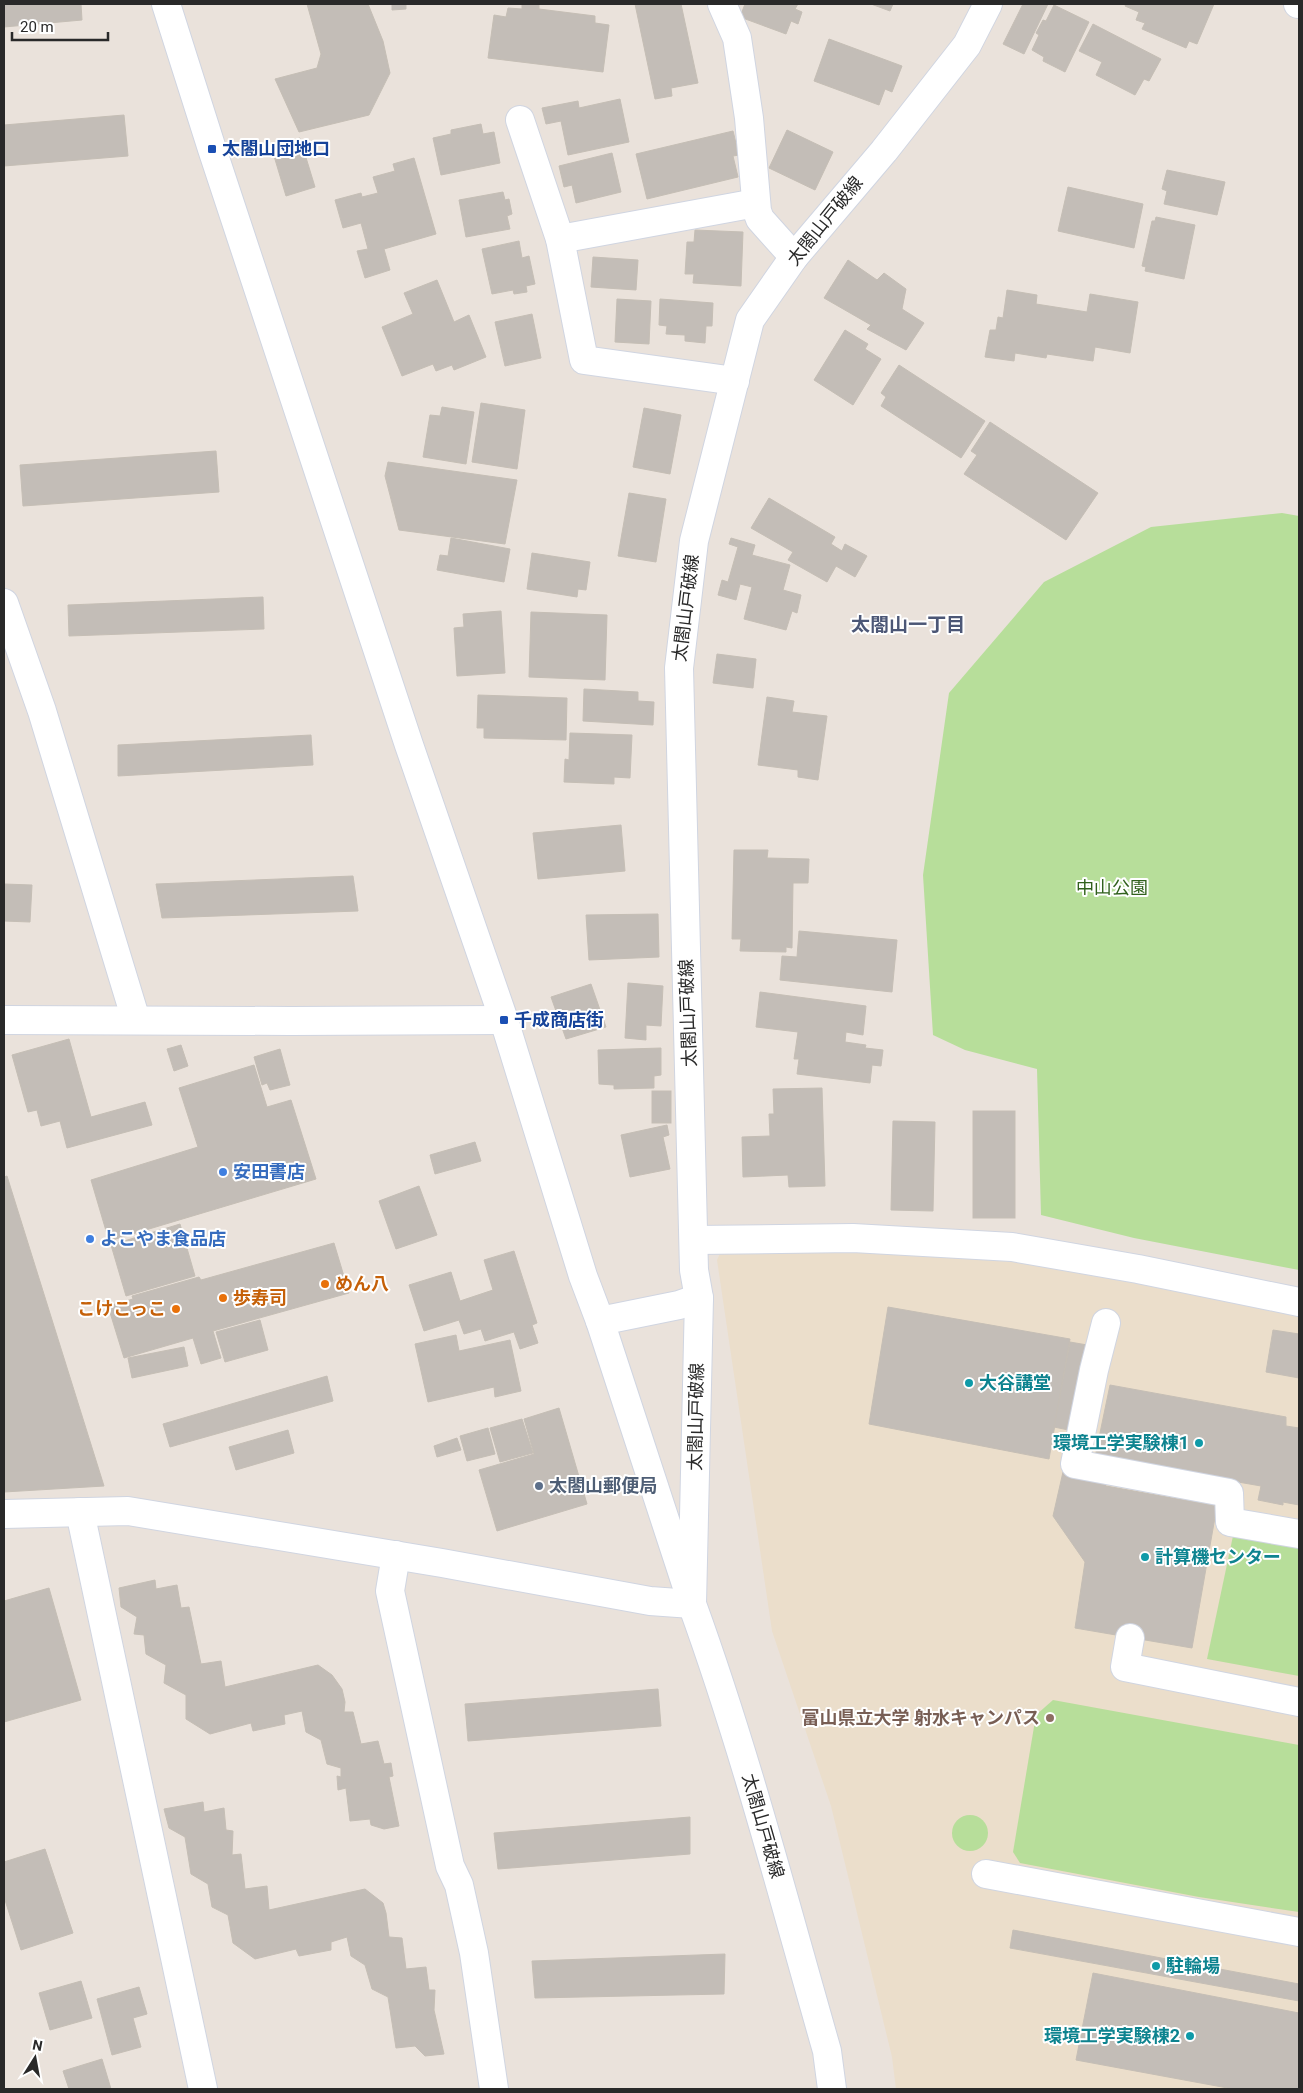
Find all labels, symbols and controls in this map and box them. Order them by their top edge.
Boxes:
scale bar [12,10,109,42]
text: 20 m [20,18,54,36]
place label: 太閤山団地口 [222,138,330,159]
marker: 太閤山団地口 [206,143,218,155]
street label: 太閤山戸破線 [782,172,867,269]
street label: 太閤山戸破線 [669,553,703,663]
district label: 太閤山一丁目 [851,613,965,636]
park label: 中山公園 [1076,877,1148,898]
street label: 太閤山戸破線 [675,959,700,1067]
place label: 千成商店街 [514,1009,604,1030]
marker: 千成商店街 [498,1014,510,1026]
place label: 安田書店 [233,1161,305,1182]
marker: 安田書店 [217,1166,229,1178]
place label: よこやま食品店 [100,1228,226,1249]
marker: よこやま食品店 [84,1233,96,1245]
place label: めん八 [335,1273,389,1294]
marker: めん八 [319,1278,331,1290]
place label: 歩寿司 [233,1287,287,1308]
marker: 歩寿司 [217,1292,229,1304]
place label: こけこっこ [77,1298,166,1319]
marker: こけこっこ [170,1303,182,1315]
street label: 太閤山戸破線 [684,1363,707,1471]
place label: 大谷講堂 [979,1372,1051,1393]
marker: 大谷講堂 [963,1377,975,1389]
place label: 環境工学実験棟1 [1053,1432,1189,1453]
marker: 環境工学実験棟1 [1193,1437,1205,1449]
place label: 太閤山郵便局 [549,1475,657,1496]
marker: 太閤山郵便局 [533,1480,545,1492]
place label: 計算機センター [1155,1546,1281,1567]
marker: 計算機センター [1139,1551,1151,1563]
place label: 富山県立大学 射水キャンパス [802,1707,1040,1728]
marker: 富山県立大学 射水キャンパス [1044,1712,1056,1724]
street label: 太閤山戸破線 [739,1771,788,1881]
place label: 駐輪場 [1166,1955,1220,1976]
marker: 駐輪場 [1150,1960,1162,1972]
place label: 環境工学実験棟2 [1044,2025,1180,2046]
marker: 環境工学実験棟2 [1184,2030,1196,2042]
north arrow [10,2033,60,2083]
text: N [31,2036,44,2054]

